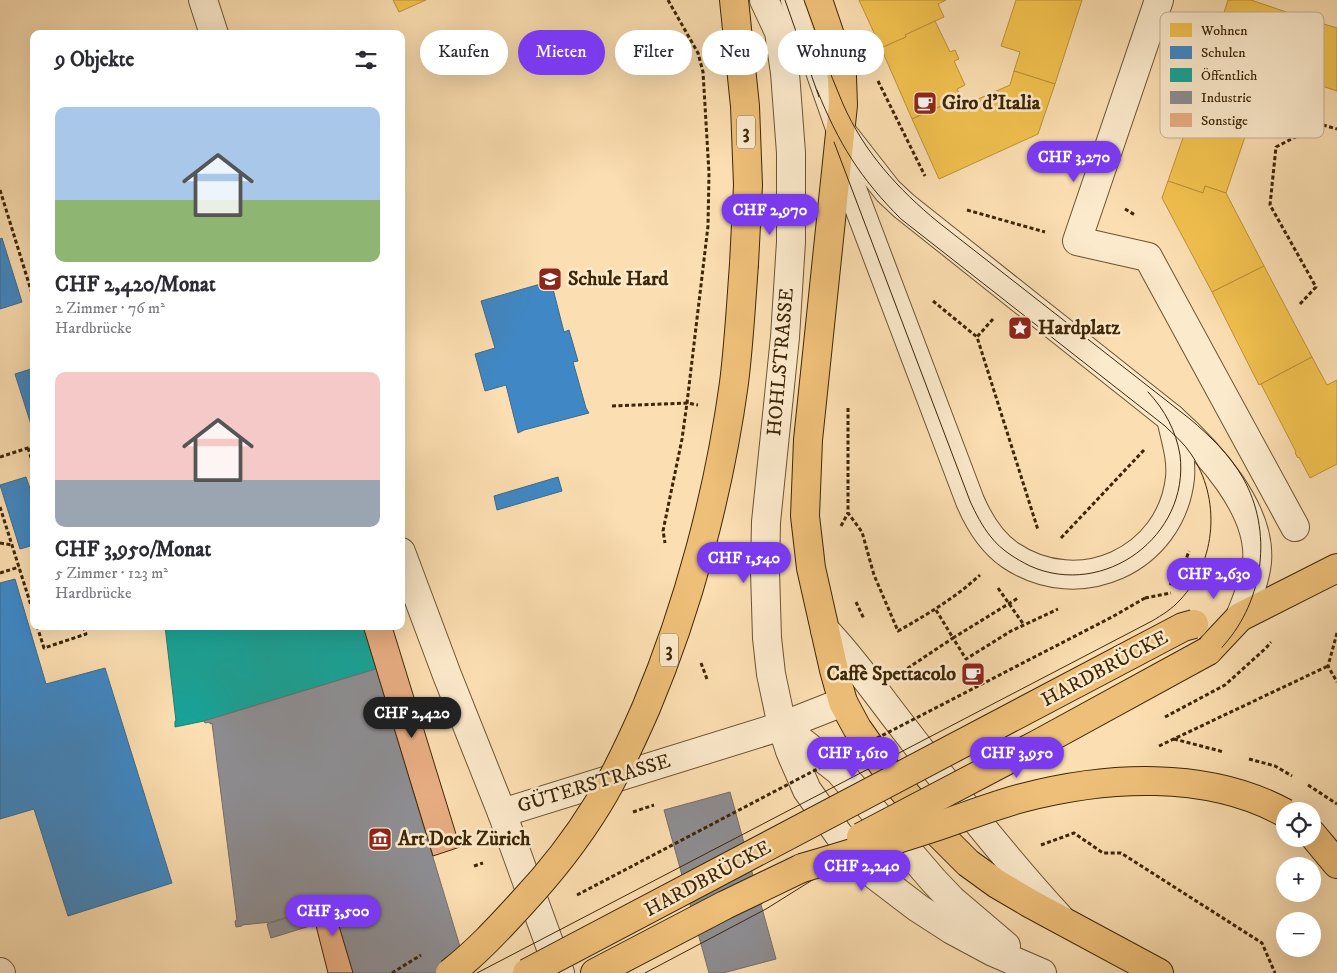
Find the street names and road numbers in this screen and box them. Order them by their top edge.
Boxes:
road number: 3 [737,115,755,148]
street label: HOHLSTRASSE [762,287,800,437]
street label: HARDBRÜCKE [1037,625,1173,713]
road number: 3 [660,634,678,666]
street label: GÜTERSTRASSE [514,749,674,819]
street label: HARDBRÜCKE [640,835,776,923]

